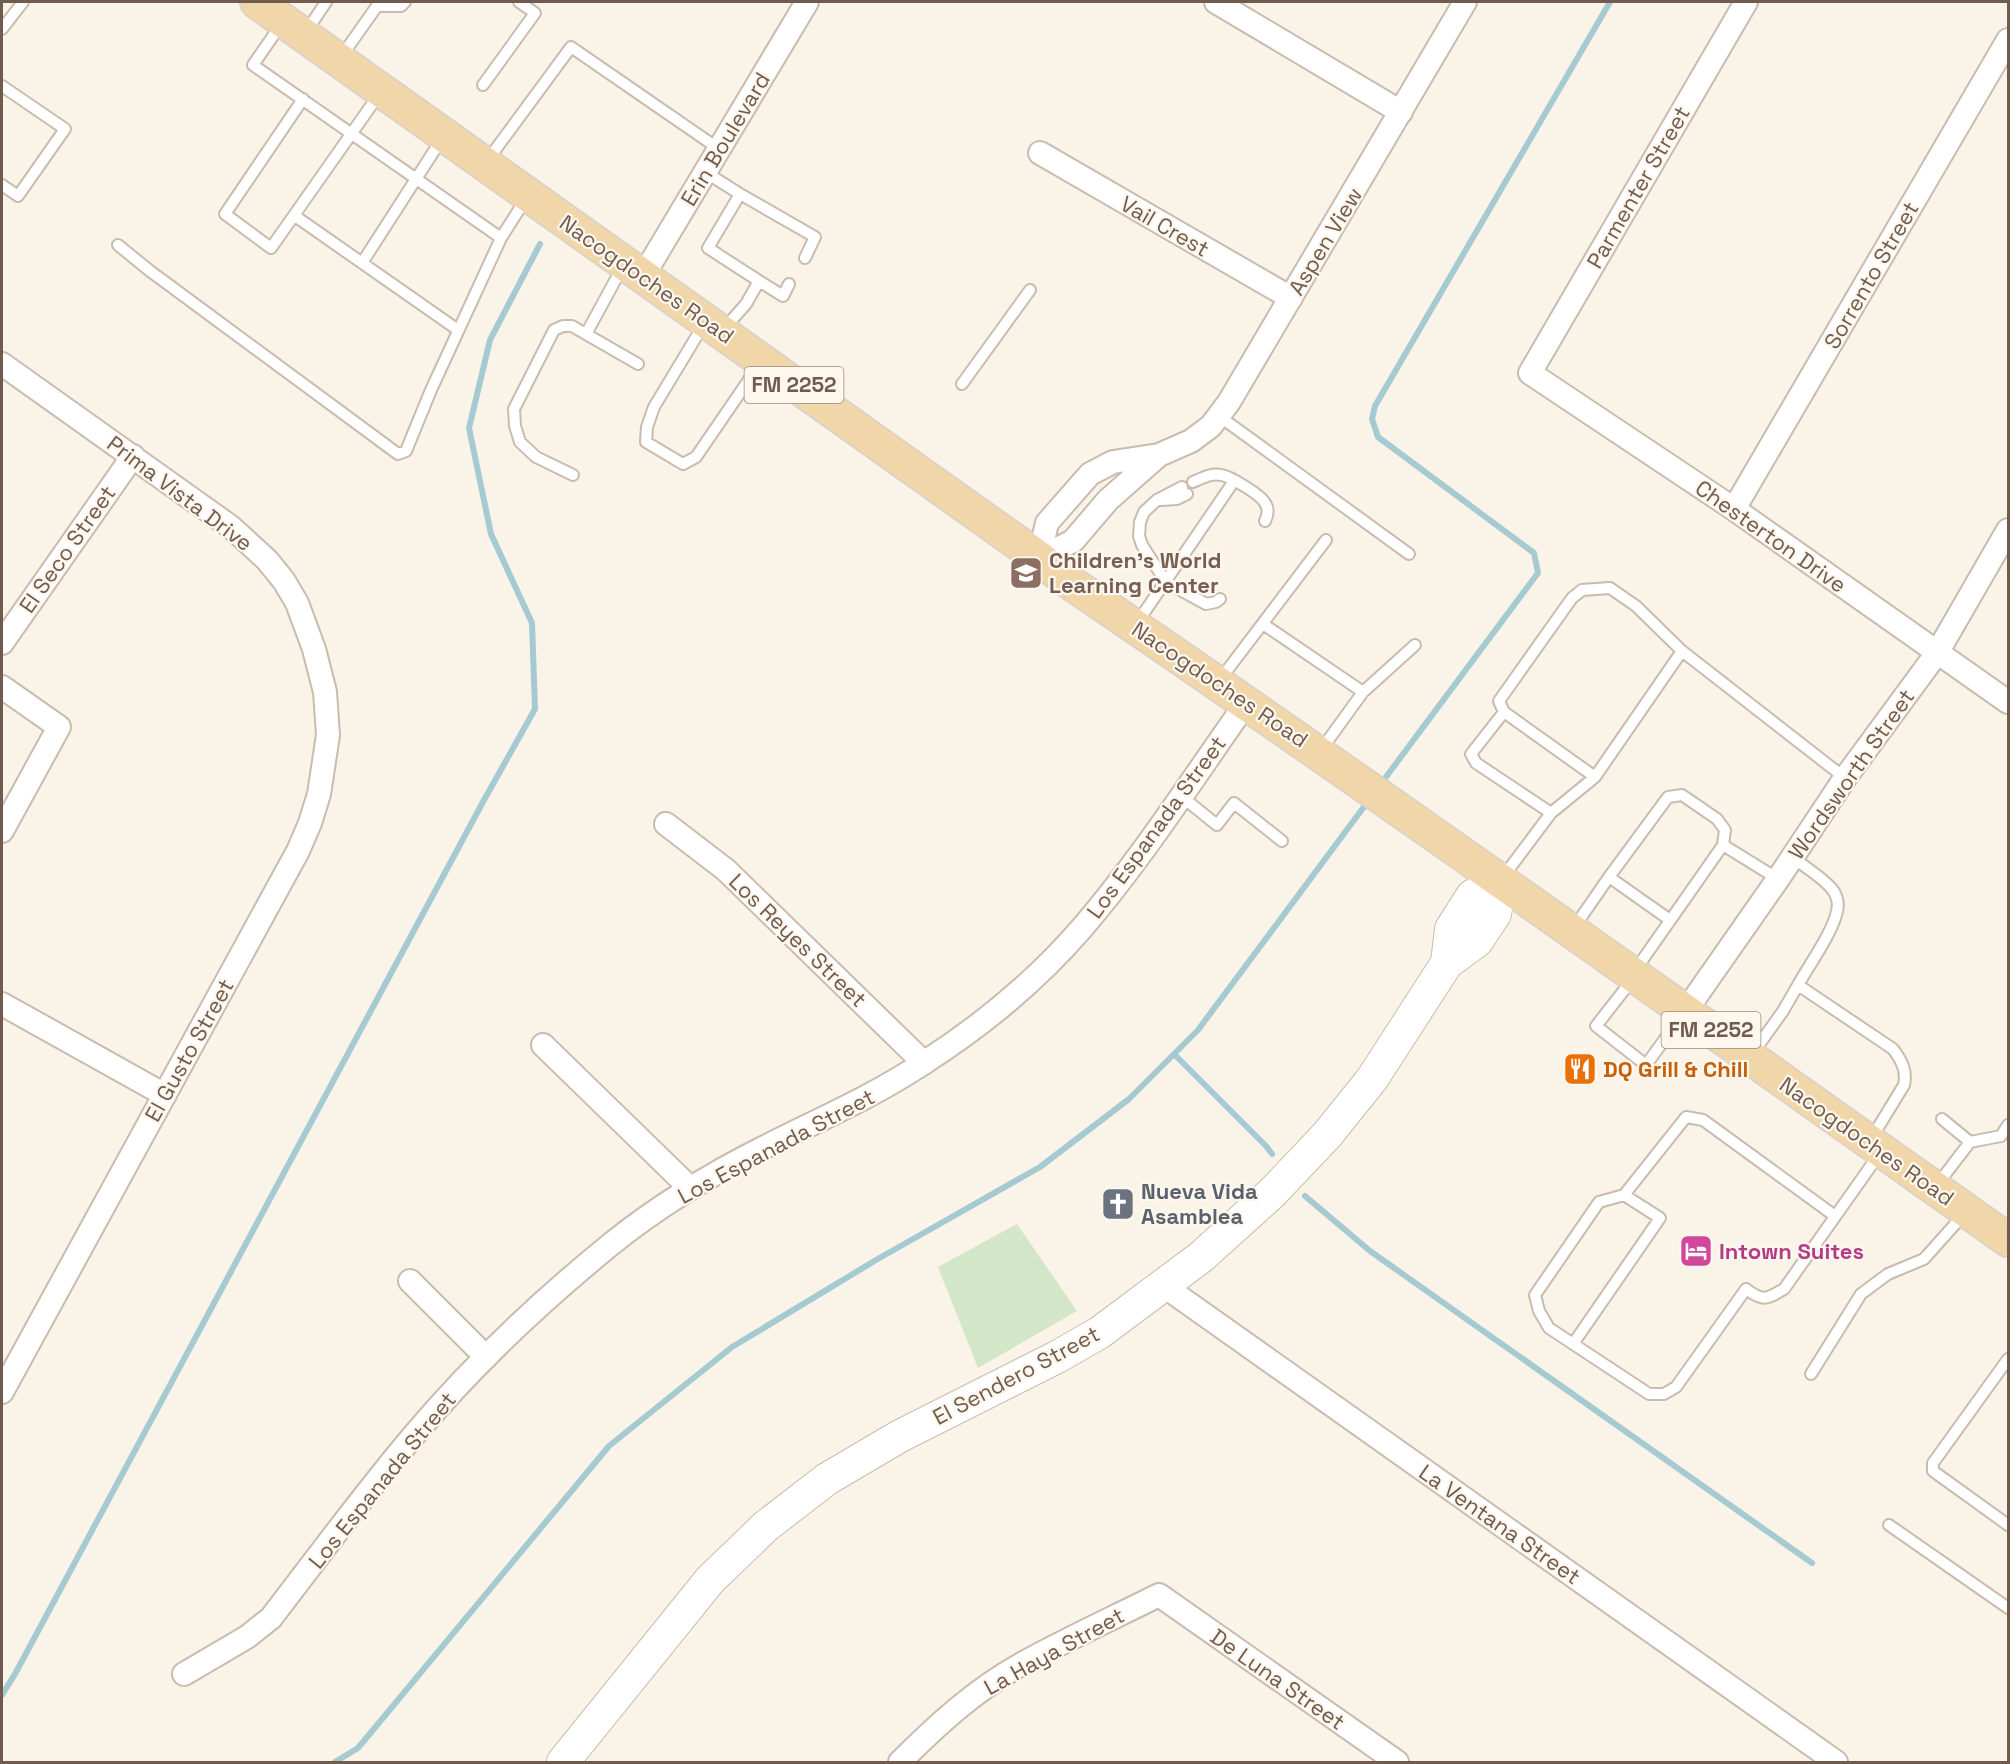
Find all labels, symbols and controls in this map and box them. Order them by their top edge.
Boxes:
street label: Erin Boulevard [674,67,776,211]
street label: Parmenter Street [1580,101,1696,273]
street label: Aspen View [1282,182,1368,300]
street label: Vail Crest [1115,189,1215,263]
street label: Sorrento Street [1817,196,1925,354]
street label: Nacogdoches Road [554,208,740,350]
road number: FM 2252 [744,367,844,403]
street label: Prima Vista Drive [102,429,258,557]
street label: Chesterton Drive [1690,473,1852,599]
street label: El Seco Street [13,480,121,618]
place label: Children's World Learning Center [1049,546,1222,599]
school or university icon: Children's World Learning Center [1008,555,1044,591]
street label: Nacogdoches Road [1127,615,1313,753]
street label: Wordsworth Street [1782,683,1920,865]
street label: Los Espanada Street [1080,730,1232,924]
street label: Los Reyes Street [723,867,873,1013]
street label: El Gusto Street [138,974,240,1126]
road number: FM 2252 [1662,1012,1760,1048]
restaurant icon: DQ Grill & Chill [1562,1051,1598,1087]
place label: DQ Grill & Chill [1603,1055,1748,1083]
street label: Nacogdoches Road [1774,1070,1960,1212]
street label: Los Espanada Street [673,1082,879,1210]
place label: Nueva Vida Asamblea [1141,1177,1258,1230]
church icon: Nueva Vida Asamblea [1100,1186,1136,1222]
hotel icon: Intown Suites [1678,1233,1714,1269]
place label: Intown Suites [1719,1237,1864,1265]
street label: El Sendero Street [928,1319,1104,1431]
street label: Los Espanada Street [302,1386,462,1574]
street label: La Ventana Street [1414,1458,1586,1590]
street label: La Haya Street [979,1601,1129,1701]
street label: De Luna Street [1205,1622,1351,1736]

